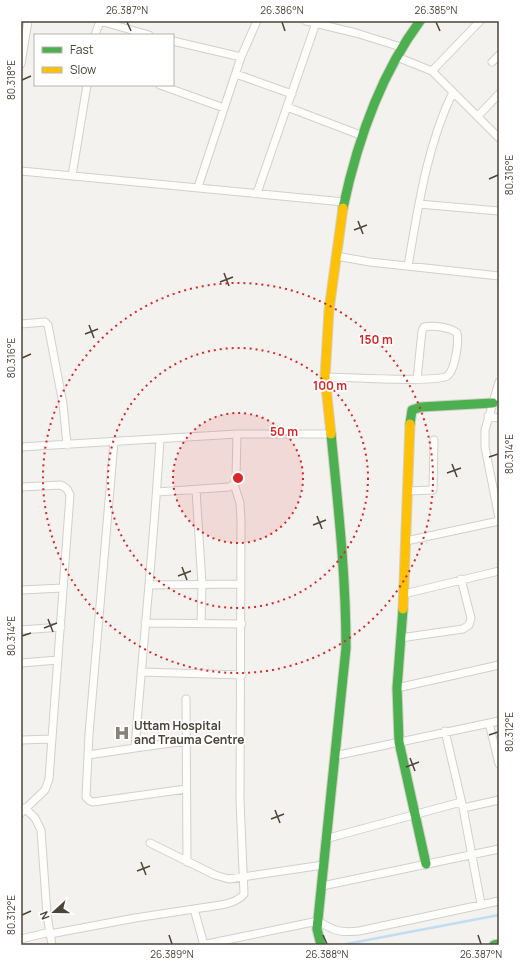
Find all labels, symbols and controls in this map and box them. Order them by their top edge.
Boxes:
text: 26.387°N [106,3,148,17]
text: 26.386°N [260,3,304,17]
text: 26.385°N [415,3,458,17]
legend [34,34,174,86]
text: Fast [70,41,94,58]
text: 80.318°E [4,60,18,100]
text: Slow [70,61,96,78]
text: 80.316°E [502,155,516,195]
text: 150 m [359,331,393,348]
text: 80.316°E [4,338,18,378]
text: 100 m [313,377,347,394]
text: 50 m [270,423,298,440]
text: 80.314°E [502,434,516,474]
centre of rings [231,471,245,485]
text: 80.314°E [4,616,18,656]
text: 80.312°E [502,712,516,752]
place label: Uttam Hospital and Trauma Centre [134,717,244,748]
hospital icon: Uttam Hospital and Trauma Centre [113,724,131,742]
north arrow [34,892,74,932]
text: 80.312°E [4,895,18,935]
text: N [36,909,53,922]
text: 26.389°N [150,947,194,961]
text: 26.388°N [306,947,349,961]
text: 26.387°N [460,947,502,961]

